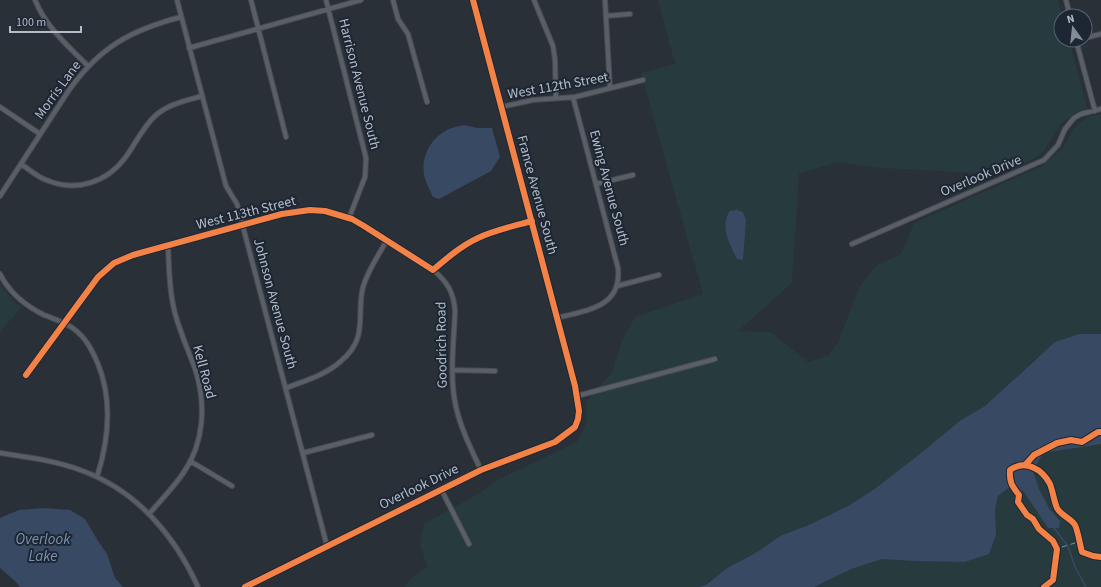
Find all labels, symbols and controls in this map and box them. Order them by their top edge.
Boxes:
scale bar [10,8,81,34]
north arrow [1053,8,1093,48]
text: N [1065,11,1076,27]
text: 100 m [16,14,46,31]
street label: Harrison Avenue South [333,16,385,152]
street label: Morris Lane [30,57,86,123]
street label: West 112th Street [506,67,610,105]
street label: Ewing Avenue South [584,128,634,248]
street label: France Avenue South [511,133,563,257]
street label: Overlook Drive [937,150,1025,202]
street label: West 113th Street [194,191,298,235]
street label: Johnson Avenue South [248,236,302,372]
street label: Goodrich Road [431,301,453,389]
street label: Kell Road [187,343,221,401]
street label: Overlook Drive [376,459,462,515]
water label: Overlook Lake [16,529,71,567]

